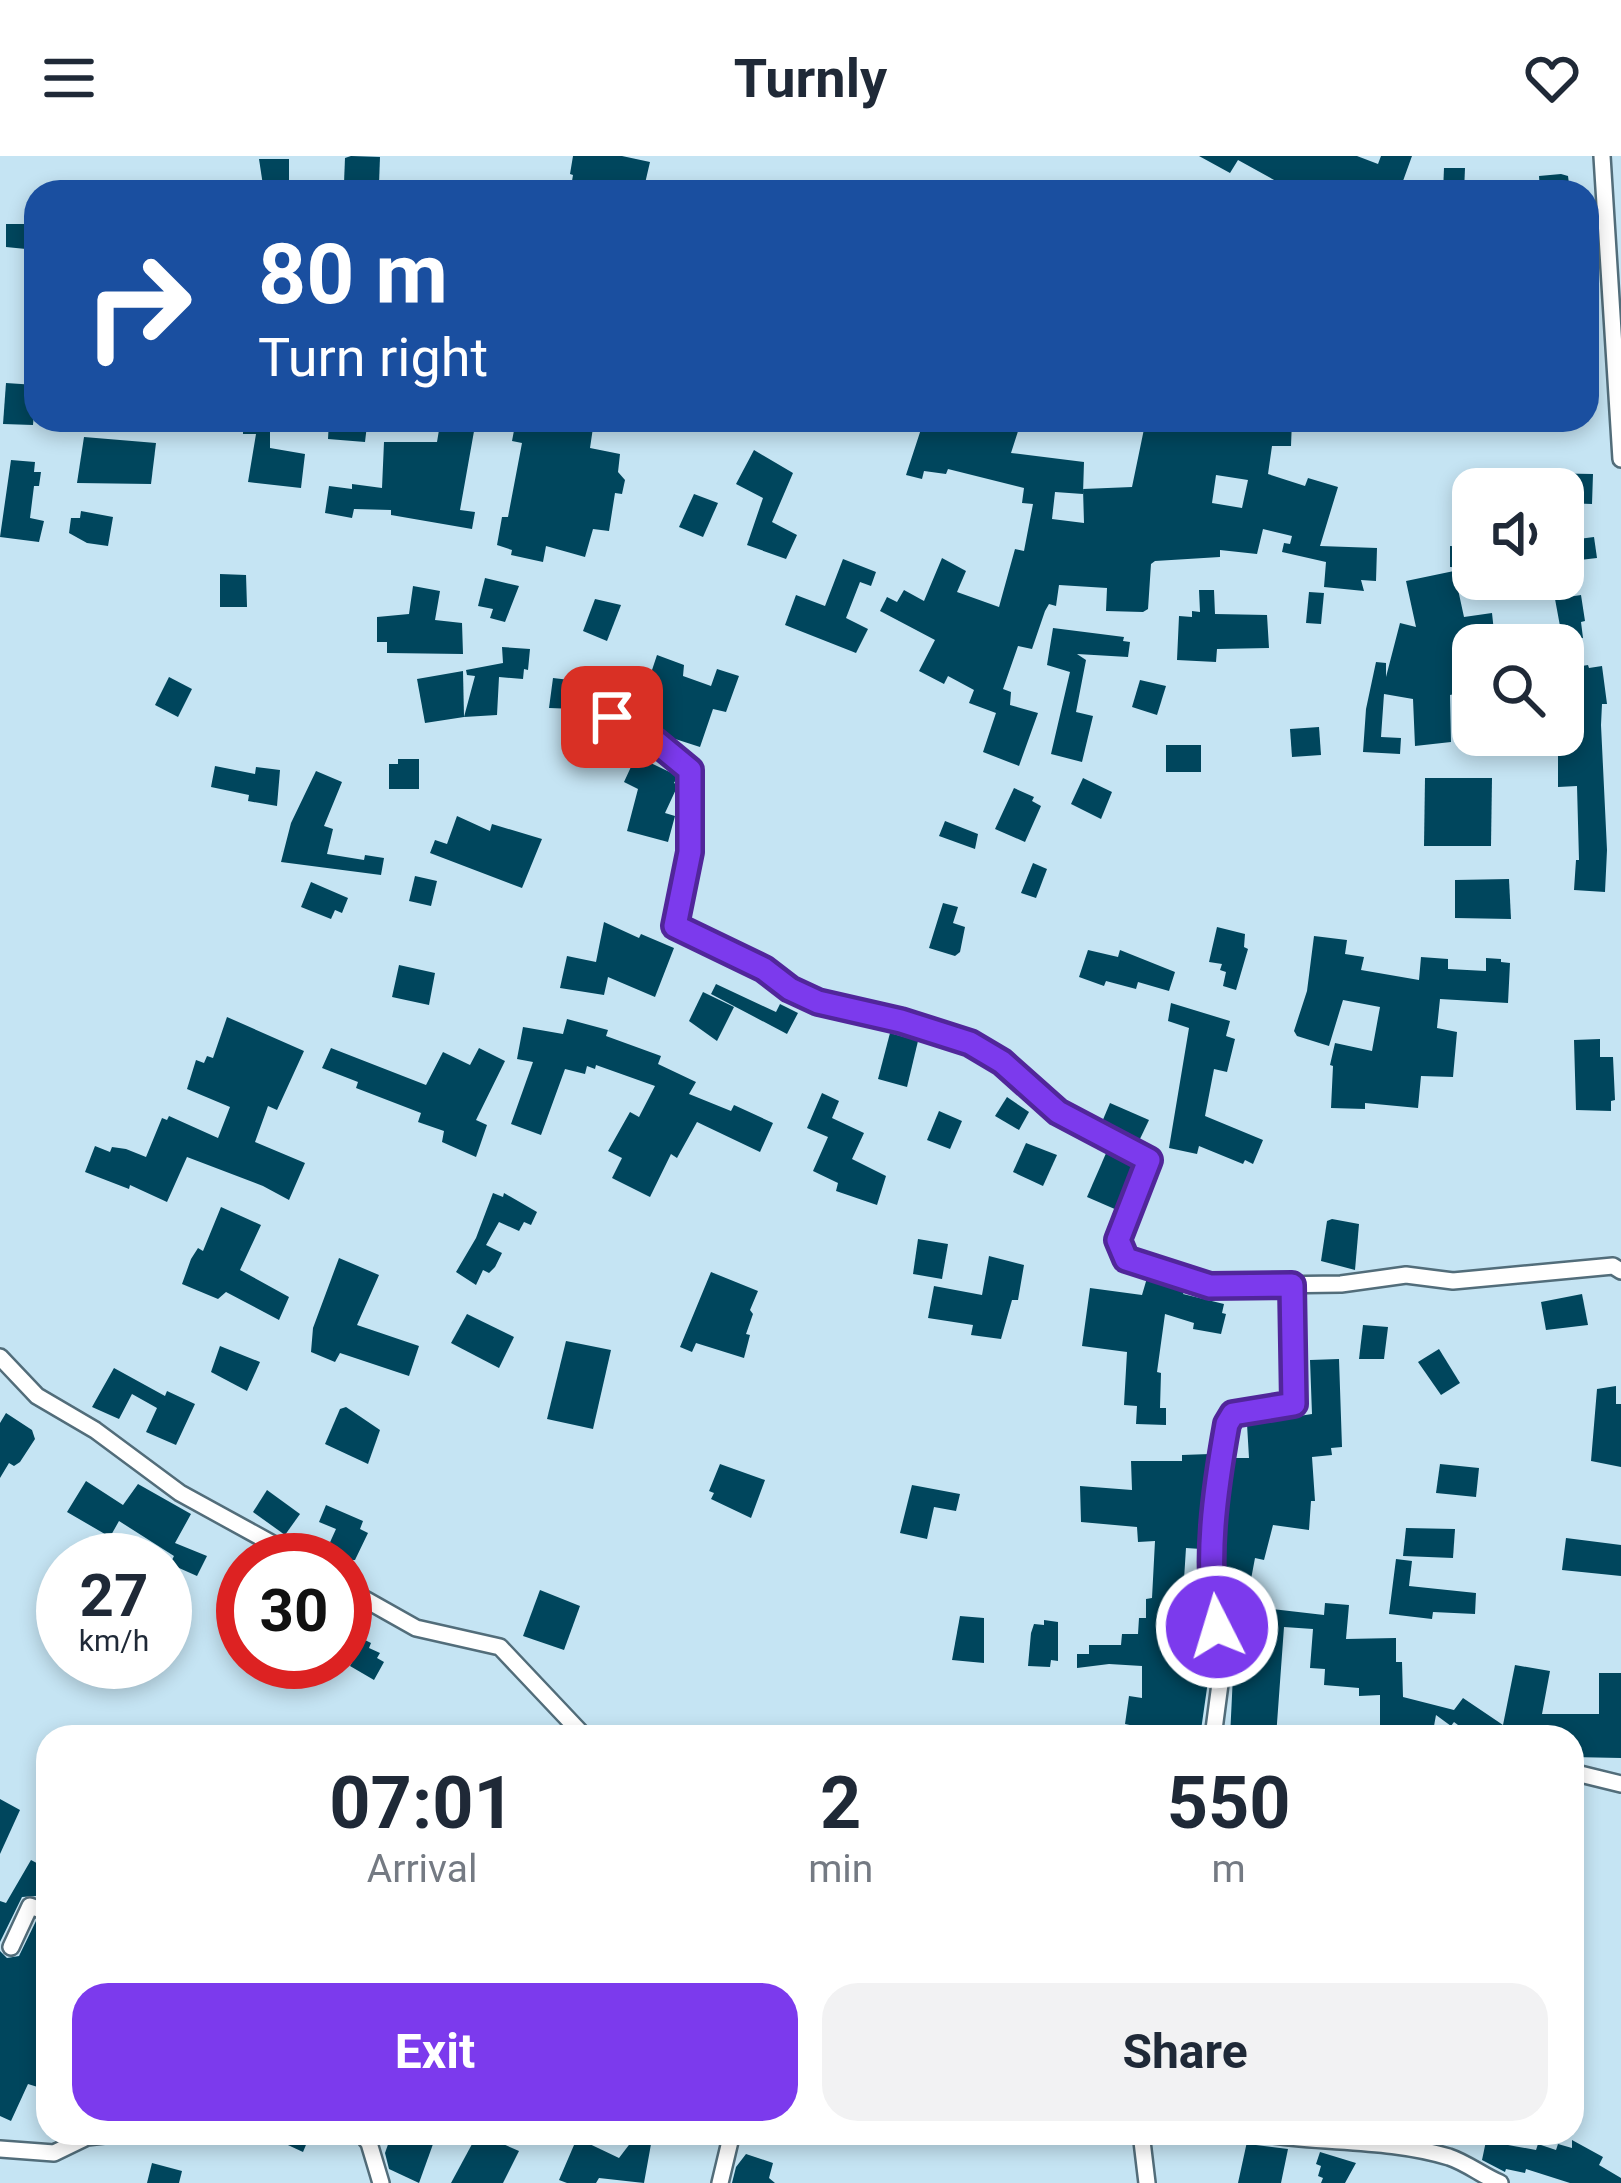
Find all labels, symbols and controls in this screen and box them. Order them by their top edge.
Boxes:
icon: menu [36,45,102,111]
icon: heart [1519,45,1585,111]
text: Turnly [734,47,887,110]
text: 80 m [258,225,448,324]
icon: right [60,228,216,384]
text: Turn right [258,326,488,389]
map controls [1452,468,1584,756]
button: sound [1452,468,1584,600]
button: search [1452,624,1584,756]
pin [561,666,663,768]
icon: arrive [579,684,645,750]
speed limit sign: 30 [216,1533,372,1689]
text: 27 [80,1560,148,1631]
position arrow [1154,1564,1280,1690]
text: km/h [79,1623,149,1658]
text: 07:01 [329,1761,515,1846]
text: 2 [820,1761,861,1846]
text: 550 [1167,1761,1291,1846]
text: Arrival [367,1846,477,1892]
text: min [808,1846,873,1892]
text: m [1212,1846,1246,1892]
button: Exit [72,1983,798,2121]
button: Share [822,1983,1548,2121]

